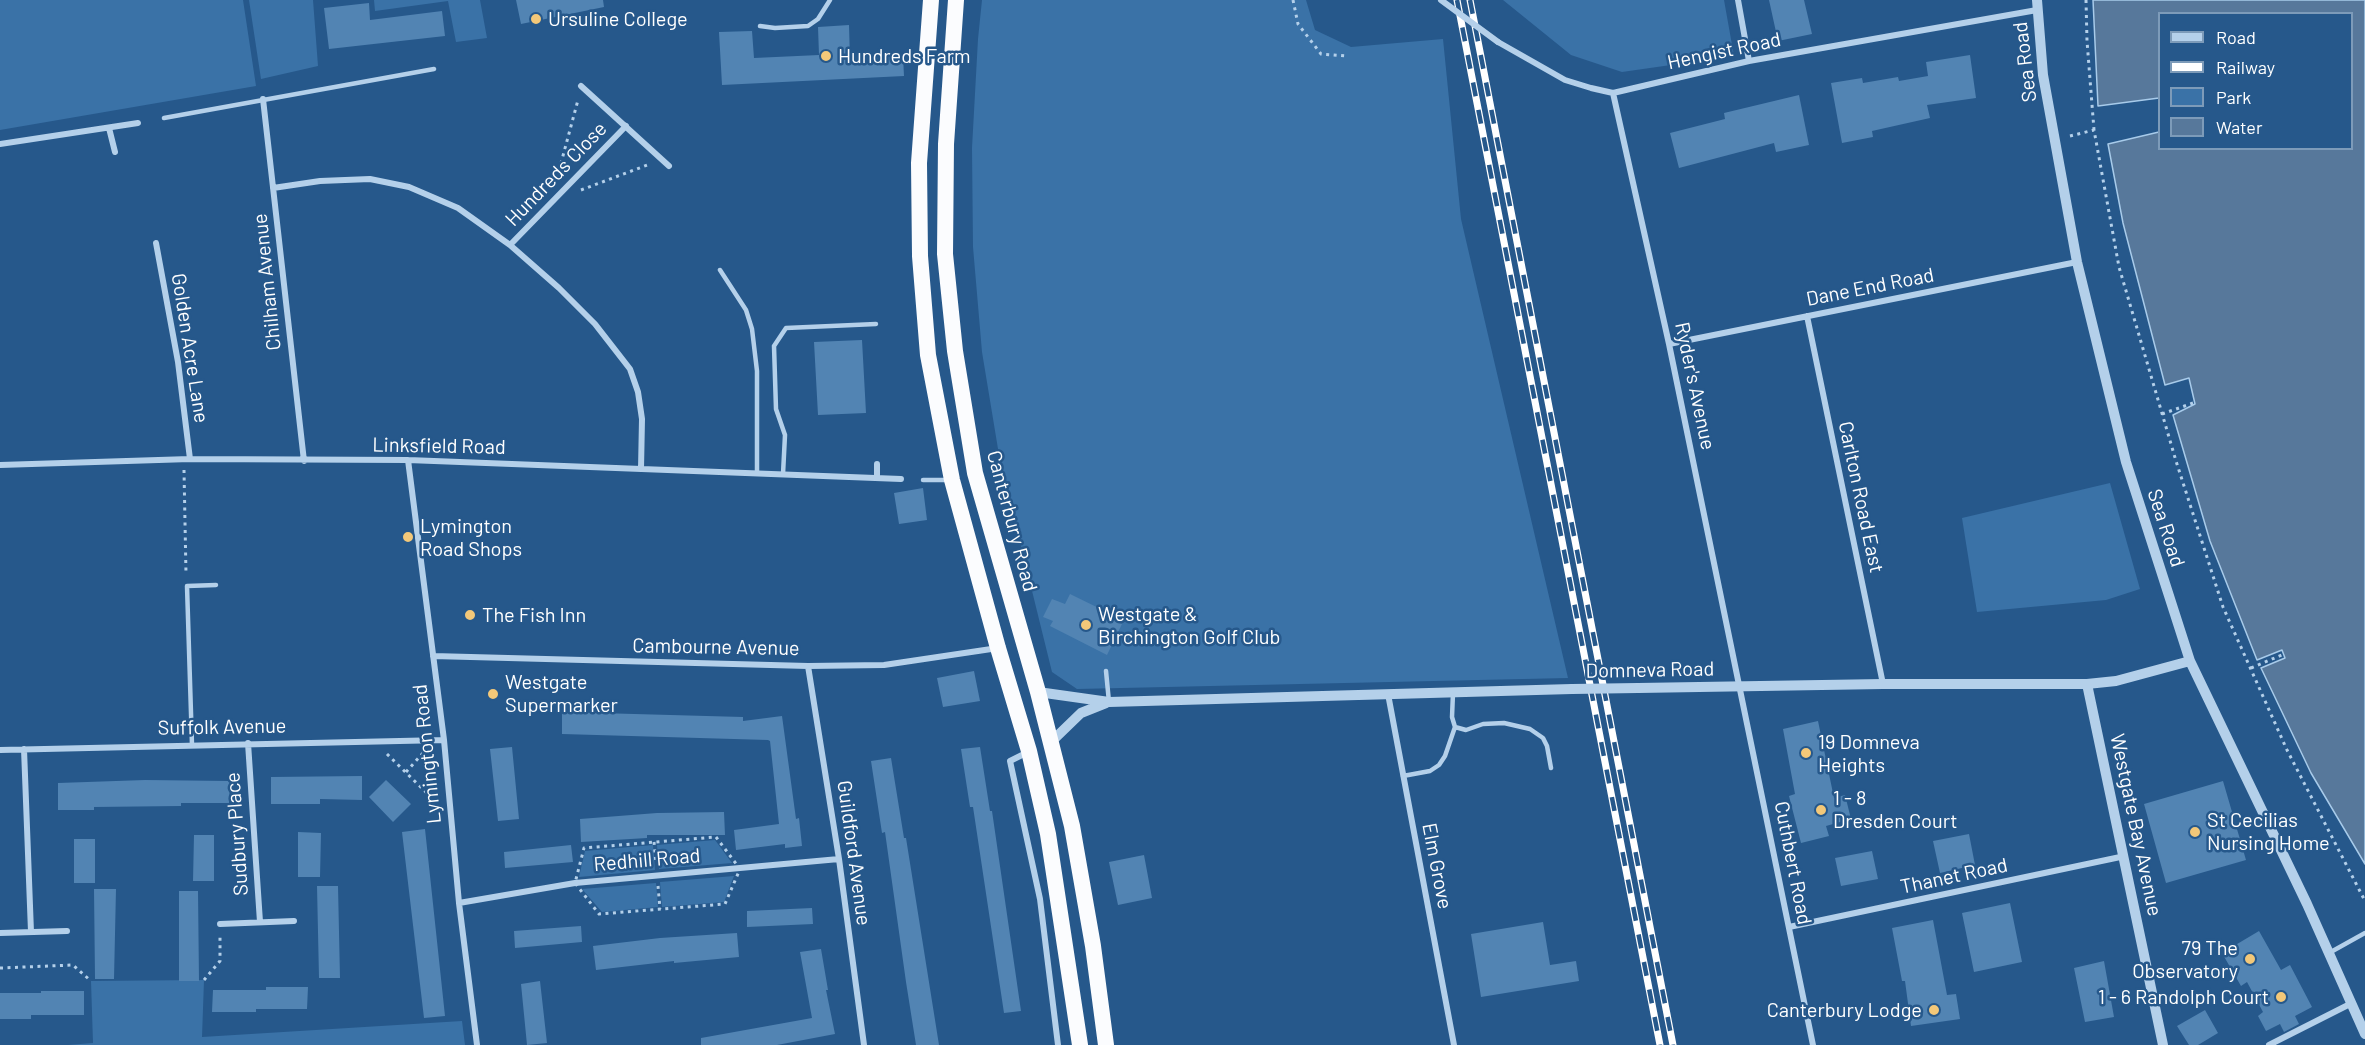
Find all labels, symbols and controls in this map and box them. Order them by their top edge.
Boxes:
place label: Ursuline College [548,7,688,31]
marker: Ursuline College [529,12,543,26]
legend [2158,12,2353,150]
street label: Sea Road [2008,20,2042,104]
text: Road [2216,26,2256,48]
street label: Hengist Road [1665,27,1783,75]
place label: Hundreds Farm [838,44,970,68]
marker: Hundreds Farm [819,49,833,63]
text: Railway [2216,56,2275,78]
text: Park [2216,86,2251,108]
text: Water [2216,116,2263,138]
street label: Hundreds Close [500,117,612,231]
street label: Chilham Avenue [248,212,286,352]
street label: Dane End Road [1804,263,1936,311]
street label: Golden Acre Lane [166,272,214,424]
street label: Ryder's Avenue [1670,320,1720,452]
street label: Carlton Road East [1833,419,1889,575]
street label: Linksfield Road [372,433,506,459]
street label: Canterbury Road [982,448,1042,594]
street label: Sea Road [2142,486,2190,570]
place label: Lymington Road Shops [420,514,522,561]
marker: Lymington Road Shops [401,530,415,544]
place label: Westgate & Birchington Golf Club [1098,602,1280,649]
place label: The Fish Inn [482,603,586,627]
marker: The Fish Inn [463,608,477,622]
marker: Westgate & Birchington Golf Club [1079,618,1093,632]
street label: Cambourne Avenue [632,634,800,660]
street label: Domneva Road [1586,657,1714,683]
place label: Westgate Supermarker [505,670,618,717]
street label: Lymington Road [408,683,446,825]
marker: Westgate Supermarker [486,687,500,701]
street label: Suffolk Avenue [157,714,287,740]
place label: 19 Domneva Heights [1818,730,1920,777]
street label: Westgate Bay Avenue [2105,732,2167,918]
marker: 19 Domneva Heights [1799,746,1813,760]
street label: Sudbury Place [221,771,253,897]
street label: Guildford Avenue [832,779,876,927]
place label: 1 - 8 Dresden Court [1833,786,1958,833]
street label: Cuthbert Road [1769,799,1817,927]
marker: 1 - 8 Dresden Court [1814,803,1828,817]
place label: St Cecilias Nursing Home [2207,808,2330,855]
street label: Elm Grove [1417,821,1457,911]
marker: St Cecilias Nursing Home [2188,825,2202,839]
street label: Redhill Road [593,843,701,877]
street label: Thanet Road [1898,853,2010,899]
place label: 79 The Observatory [2132,936,2238,983]
marker: 79 The Observatory [2243,952,2257,966]
place label: 1 - 6 Randolph Court [2098,985,2269,1009]
marker: 1 - 6 Randolph Court [2274,990,2288,1004]
place label: Canterbury Lodge [1767,998,1922,1022]
marker: Canterbury Lodge [1927,1003,1941,1017]

